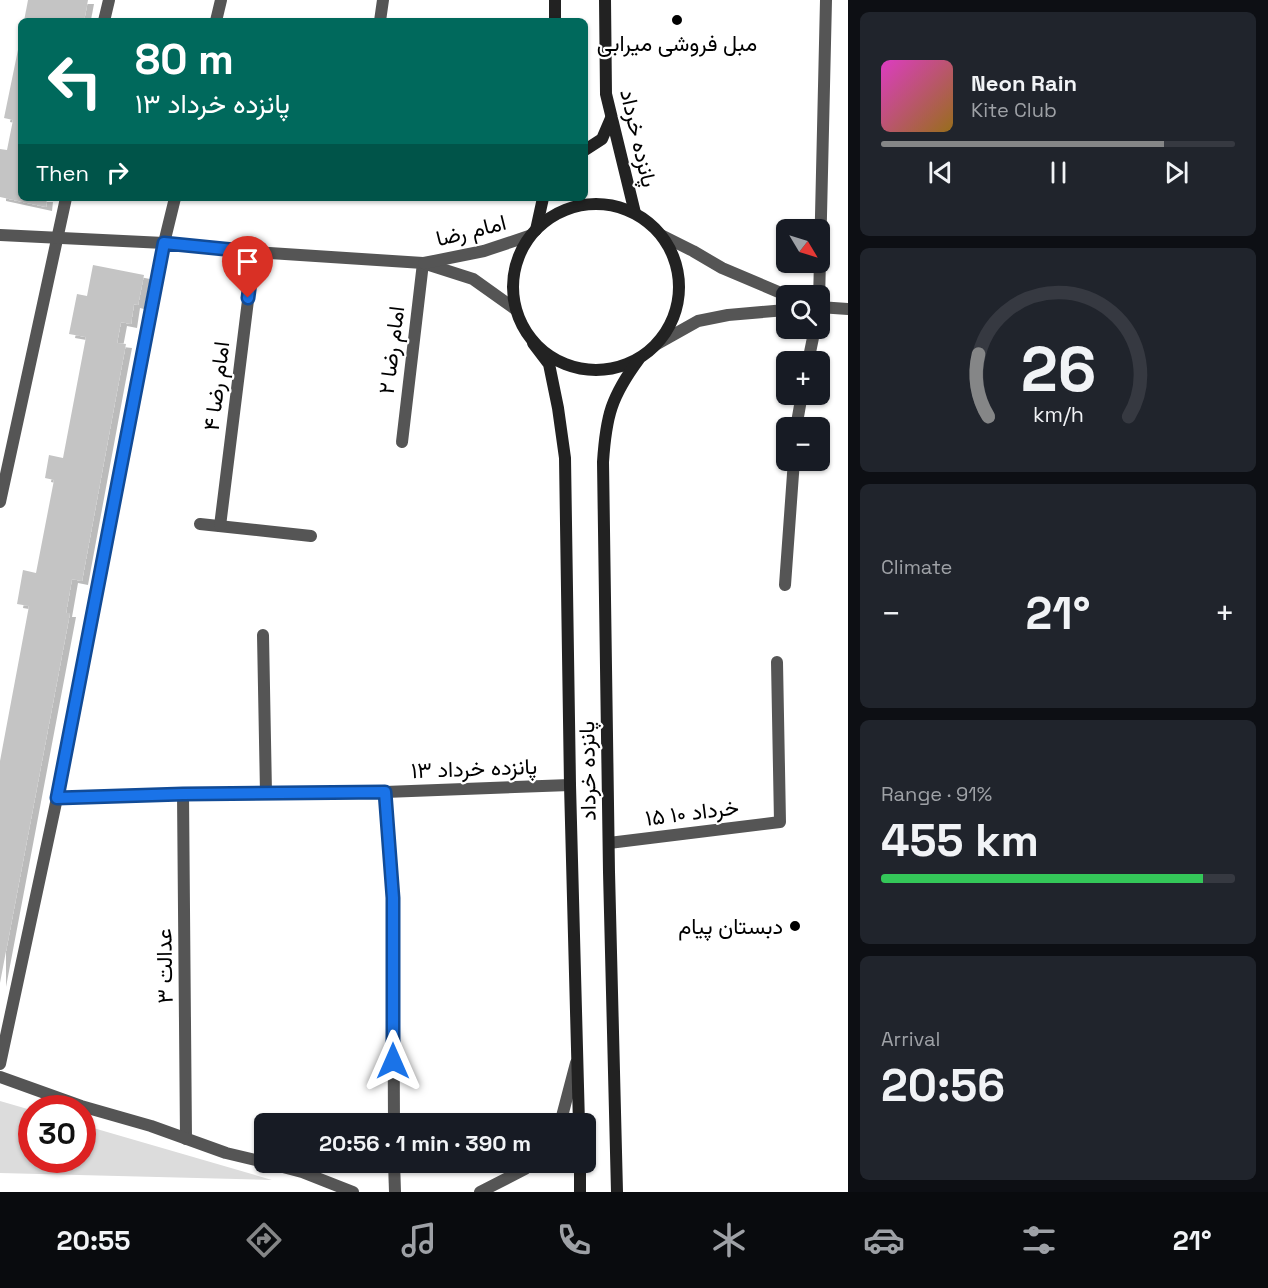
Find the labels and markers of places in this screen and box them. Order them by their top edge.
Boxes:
marker: مبل فروشی میرابی [670,13,684,27]
place label: مبل فروشی میرابی [597,29,757,57]
pin [222,236,273,298]
place label: دبستان پیام [678,912,783,941]
marker: دبستان پیام [788,919,802,933]

